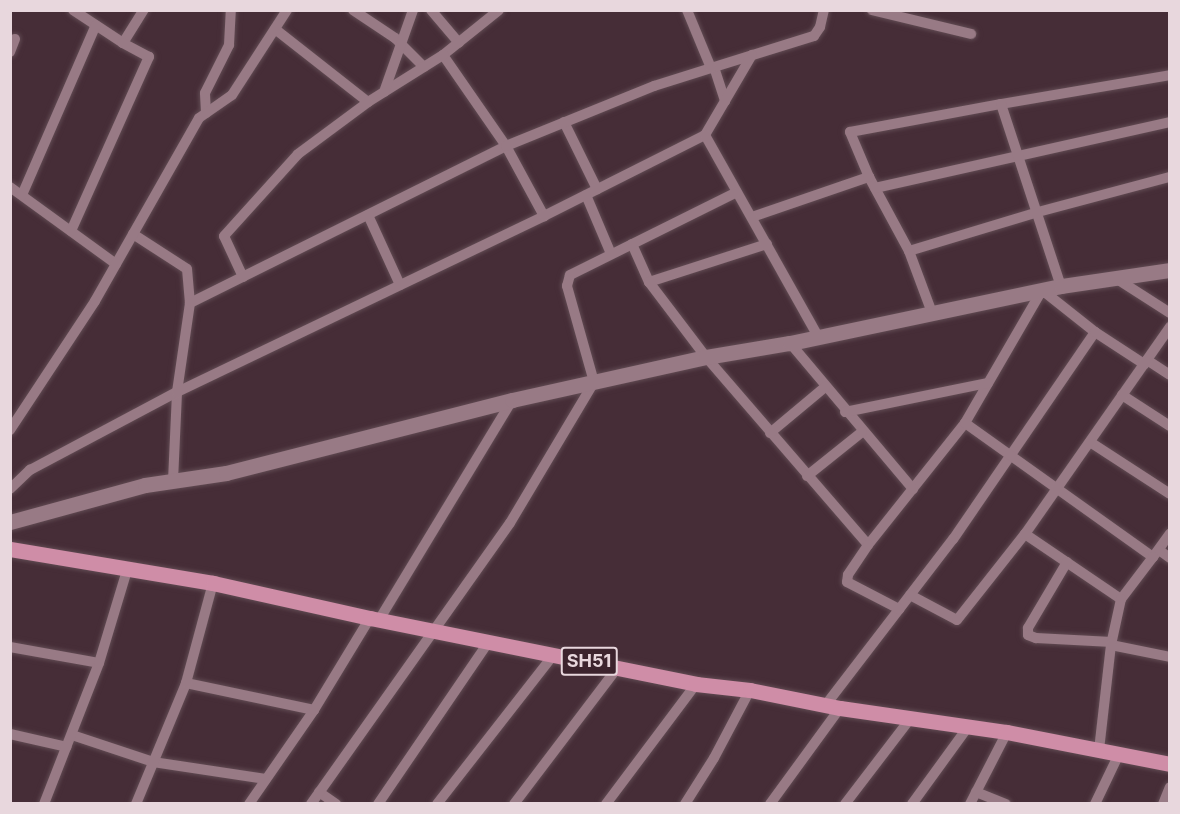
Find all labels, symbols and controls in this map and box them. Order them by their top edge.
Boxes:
road number: SH51 [560,646,618,676]

